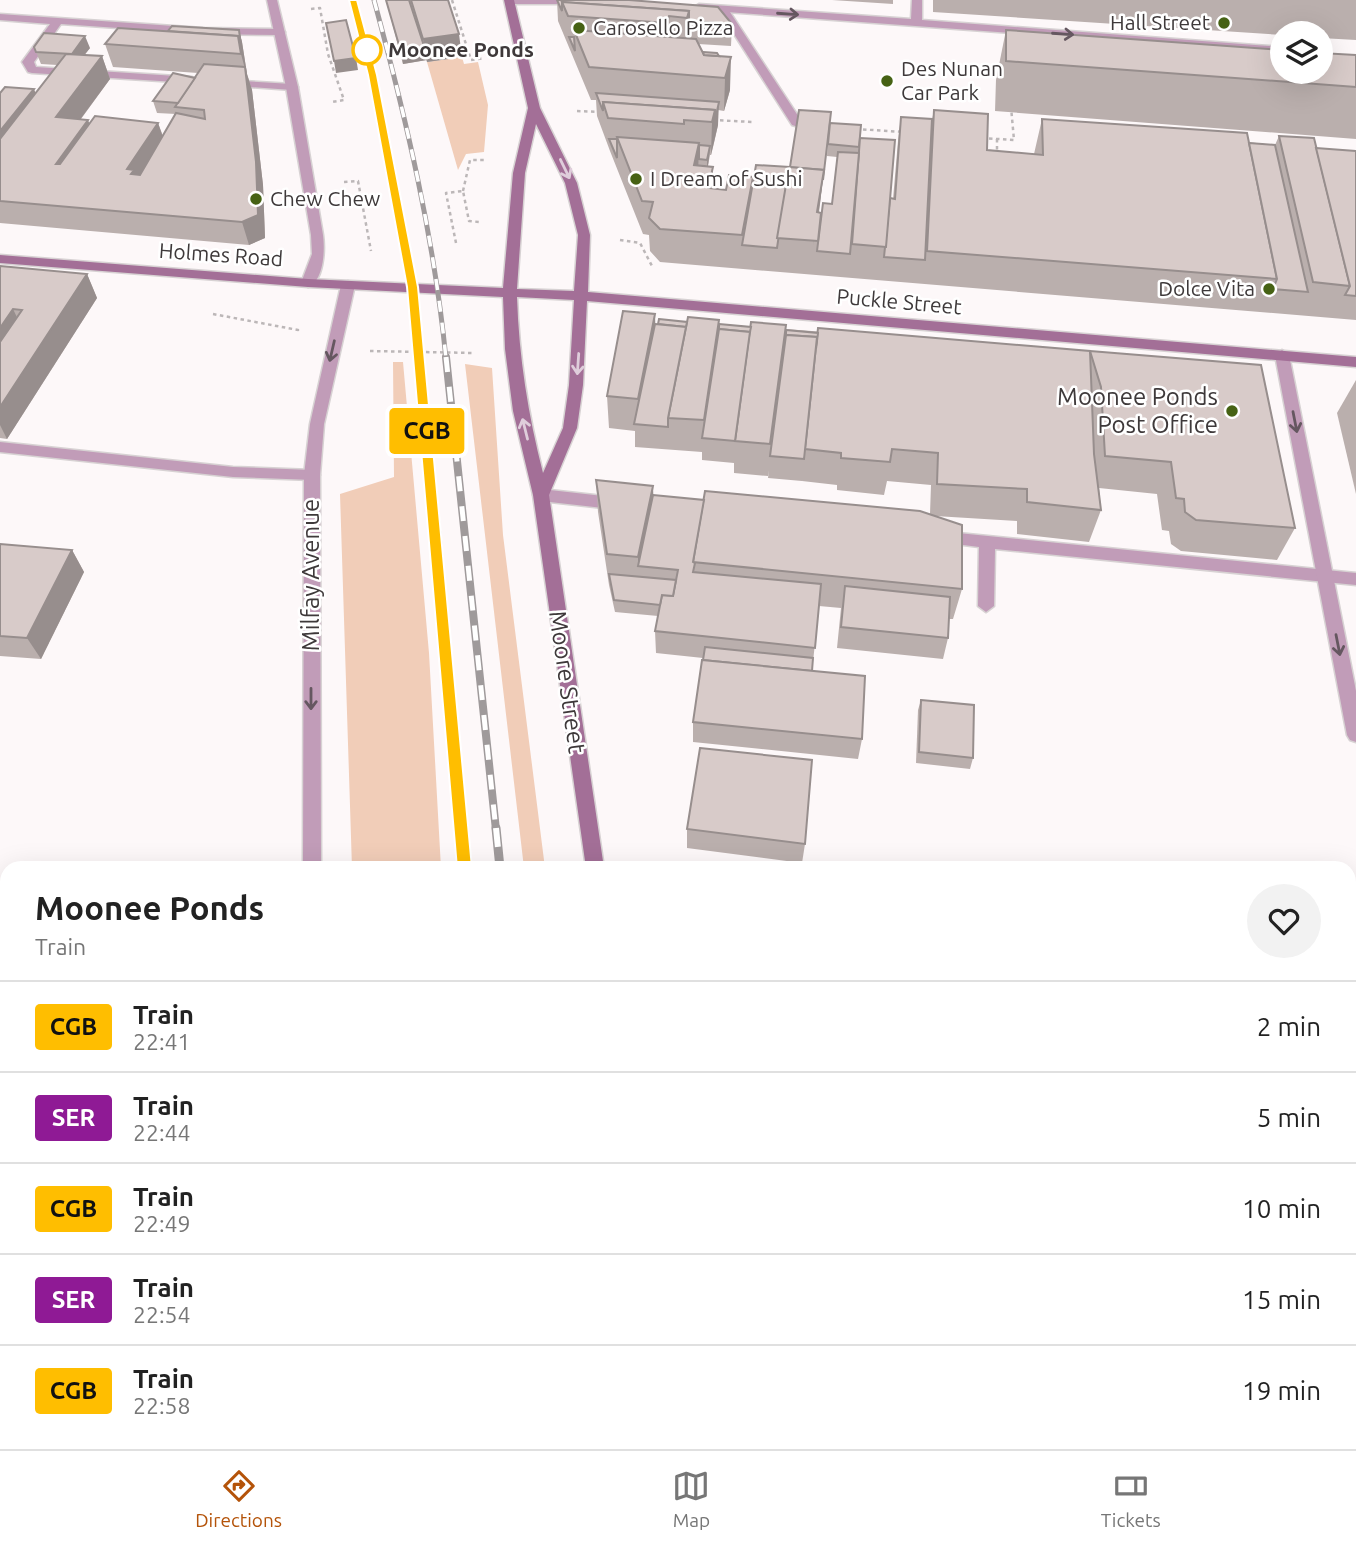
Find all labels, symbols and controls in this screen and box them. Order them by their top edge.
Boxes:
one-way arrow [776,8,798,21]
place label: Hall Street [1110,10,1210,34]
place label: Carosello Pizza [593,15,733,39]
marker: Hall Street [1216,15,1232,31]
marker: Carosello Pizza [571,20,587,36]
map controls [1270,21,1333,84]
button: layers [1270,21,1333,84]
one-way arrow [1052,28,1074,41]
marker: Moonee Ponds [352,35,382,65]
place label: Moonee Ponds [388,37,534,61]
place label: Des Nunan Car Park [901,56,1003,104]
marker: Des Nunan Car Park [879,73,895,89]
one-way arrow [558,158,572,179]
place label: I Dream of Sushi [650,166,803,190]
marker: I Dream of Sushi [628,171,644,187]
place label: Chew Chew [270,186,380,210]
marker: Chew Chew [248,191,264,207]
street label: Holmes Road [158,238,284,270]
place label: Dolce Vita [1158,276,1255,300]
marker: Dolce Vita [1261,281,1277,297]
street label: Puckle Street [836,284,963,318]
one-way arrow [325,339,338,362]
one-way arrow [571,352,584,375]
place label: Moonee Ponds Post Office [1057,383,1218,438]
marker: Moonee Ponds Post Office [1224,403,1240,419]
line badge: CGB [387,408,467,454]
one-way arrow [1288,410,1302,433]
text: CGB [403,417,451,444]
one-way arrow [518,418,531,441]
street label: Milfay Avenue [297,499,324,651]
street label: Moore Street [544,609,591,756]
one-way arrow [1332,633,1346,656]
one-way arrow [304,688,318,711]
button: heart [1247,884,1321,958]
text: Moonee Ponds [35,889,264,926]
text: Train [35,934,86,959]
text: Train [133,1000,194,1029]
text: 2 min [1257,1012,1321,1041]
text: CGB [50,1013,97,1040]
text: 22:41 [133,1029,191,1054]
text: Train [133,1091,194,1120]
text: 5 min [1257,1103,1321,1132]
text: SER [52,1104,95,1131]
text: 22:44 [133,1120,191,1145]
text: Train [133,1182,194,1211]
text: 10 min [1242,1194,1321,1223]
text: CGB [50,1195,97,1222]
text: 22:49 [133,1211,191,1236]
text: Train [133,1273,194,1302]
text: 15 min [1242,1285,1321,1314]
text: SER [52,1286,95,1313]
text: 22:54 [133,1302,191,1327]
text: Train [133,1364,194,1393]
text: 19 min [1242,1376,1321,1405]
text: CGB [50,1377,97,1404]
text: 22:58 [133,1393,191,1418]
tab: Directions [195,1467,282,1531]
tab: Map [672,1467,710,1531]
tab: Tickets [1101,1467,1161,1531]

